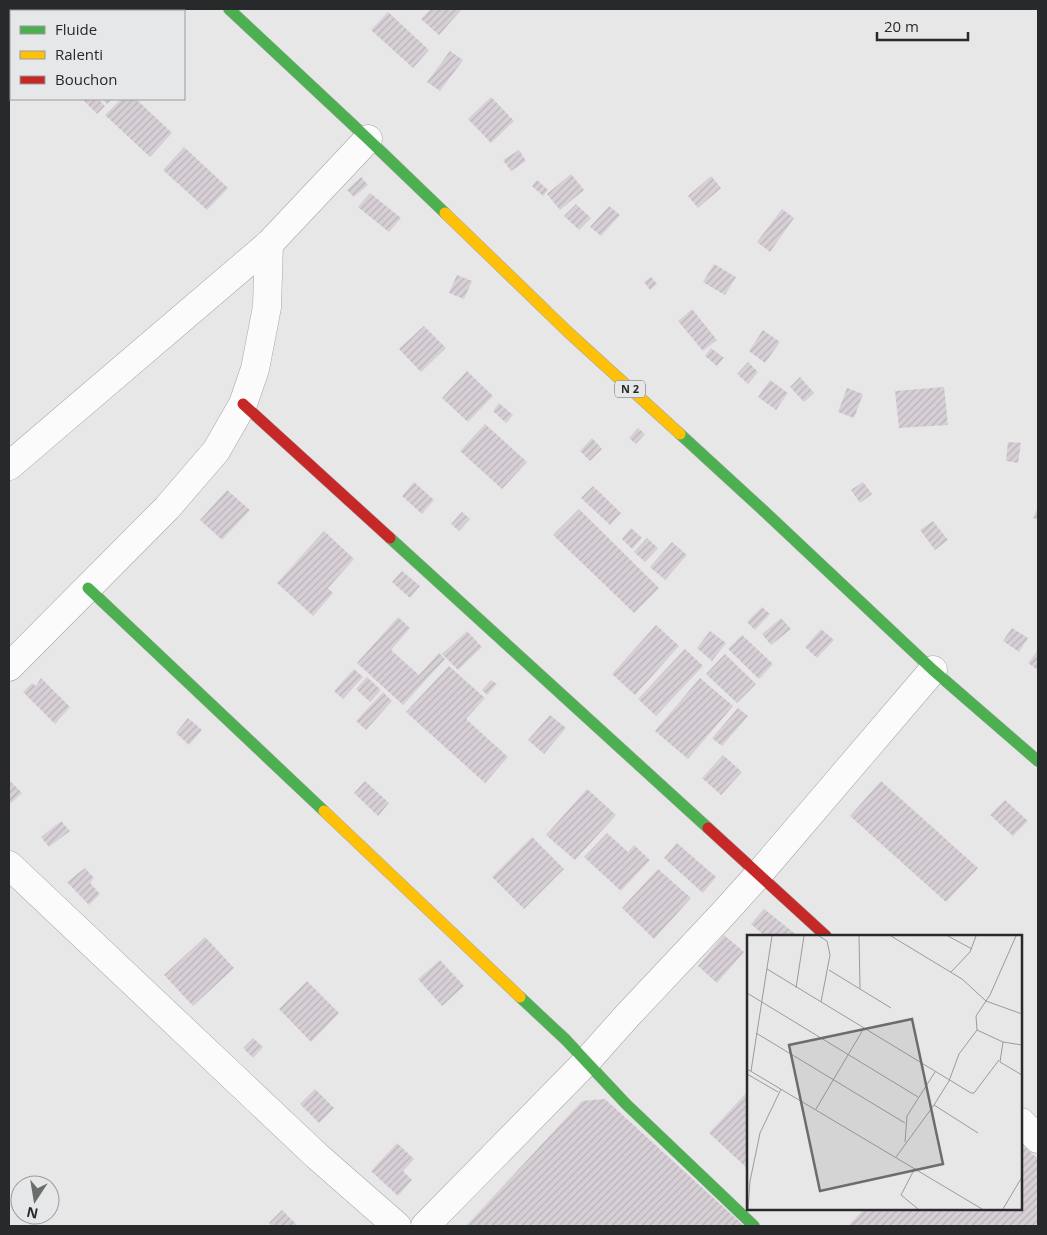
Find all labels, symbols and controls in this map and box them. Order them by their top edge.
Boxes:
legend [10,10,185,100]
scale bar [877,10,968,42]
text: 20 m [884,16,919,36]
text: Fluide [55,19,97,39]
text: Ralenti [55,44,103,64]
text: Bouchon [55,69,118,89]
road number: N 2 [615,380,645,398]
inset map [747,935,1022,1210]
north arrow [10,1175,60,1225]
text: N [25,1203,40,1224]

